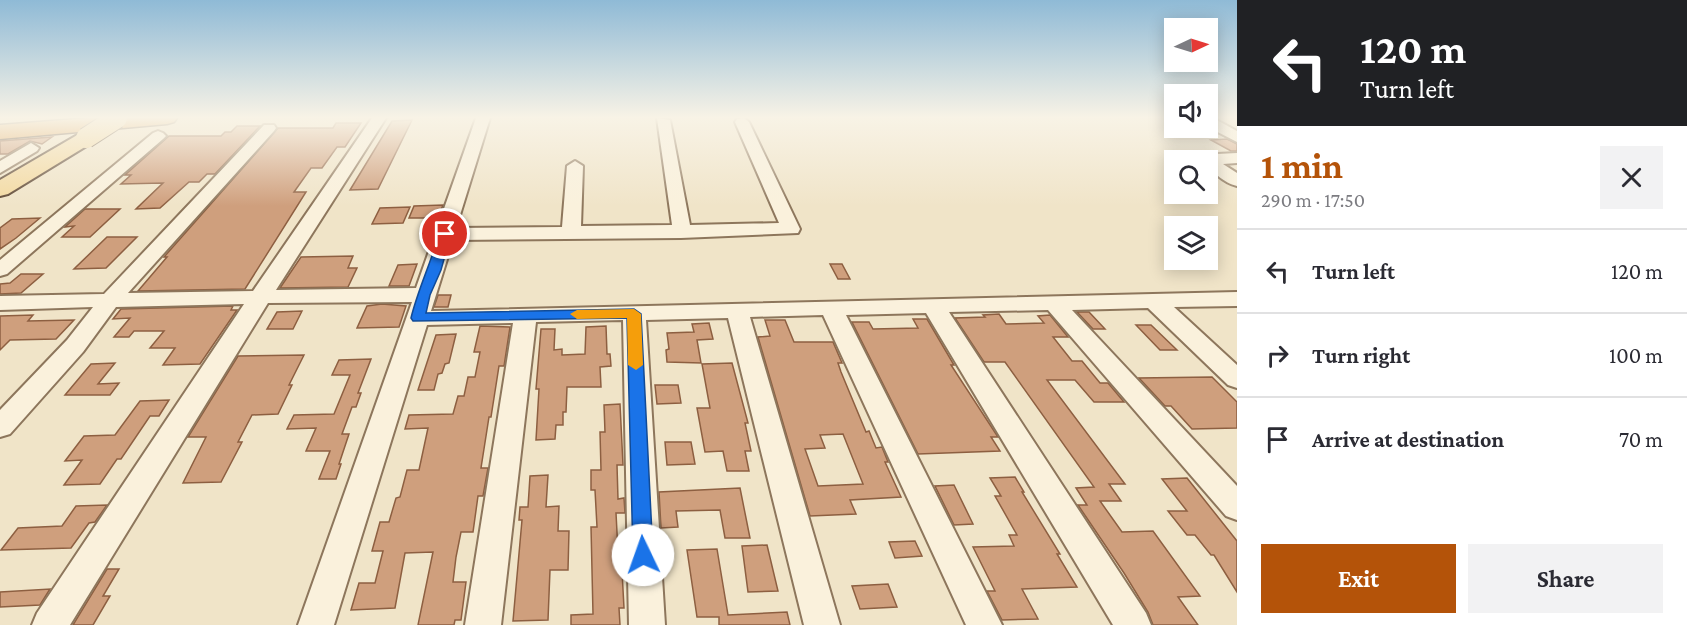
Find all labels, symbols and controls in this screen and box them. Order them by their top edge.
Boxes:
north arrow [1164,18,1218,72]
map controls [1164,18,1218,270]
icon: left [1261,24,1339,102]
text: 120 m [1360,25,1466,72]
text: Turn left [1360,74,1454,104]
button: sound [1164,84,1218,138]
text: 1 min [1261,146,1343,186]
button: close [1600,146,1663,209]
button: search [1164,150,1218,204]
text: 290 m · 17:50 [1261,189,1365,211]
pin [419,208,470,259]
button: layers [1164,216,1218,270]
icon: arrive [428,217,461,250]
icon: left [1261,255,1294,288]
text: Turn left [1312,259,1395,284]
text: 120 m [1611,259,1663,284]
icon: right [1261,339,1294,372]
text: Turn right [1312,343,1410,368]
text: 100 m [1609,343,1663,368]
icon: arrive [1261,423,1294,456]
text: Arrive at destination [1312,427,1504,452]
text: 70 m [1619,427,1663,452]
position arrow [611,523,675,587]
button: Exit [1261,544,1456,613]
button: Share [1468,544,1663,613]

